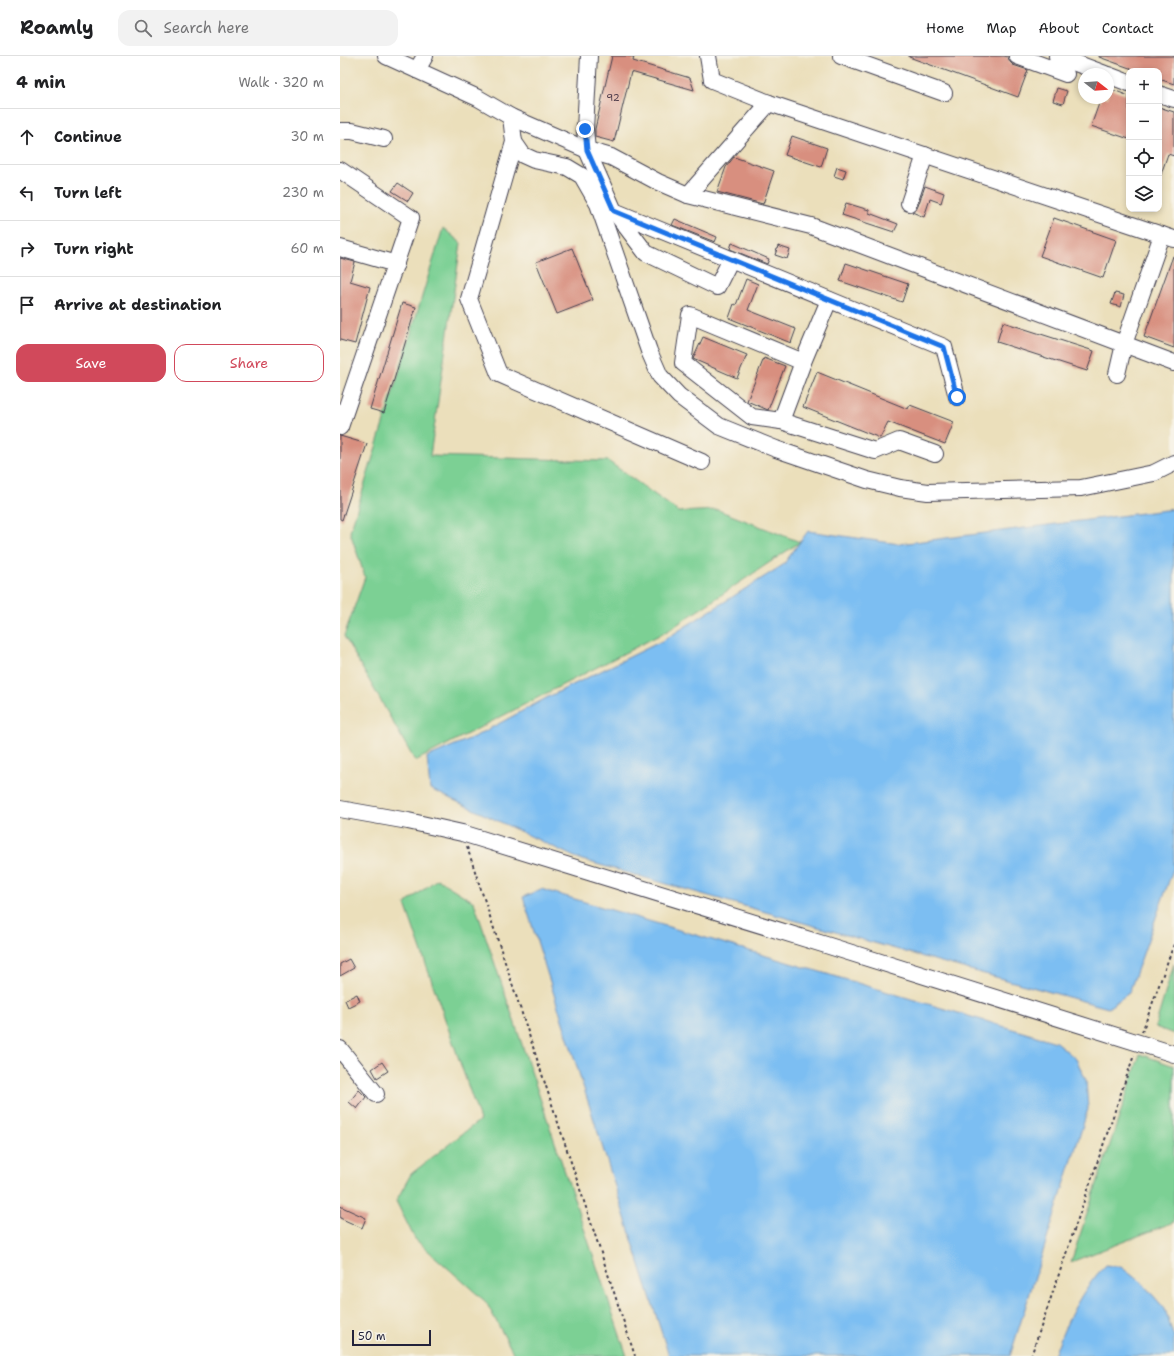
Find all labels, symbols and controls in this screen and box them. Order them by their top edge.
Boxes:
search box [118,10,398,46]
text: Roamly [20,15,94,40]
icon: search [132,17,154,39]
text: Search here [164,18,249,38]
text: Home [926,19,965,37]
text: Map [987,19,1017,37]
text: About [1039,19,1080,37]
text: Contact [1102,19,1154,37]
north arrow [1078,68,1114,104]
map controls [1126,68,1162,212]
button: + [1126,68,1162,104]
text: 4 min [16,71,66,93]
text: Walk · 320 m [238,74,324,91]
house number: 92 [606,91,620,104]
button: − [1126,104,1162,140]
route end [576,120,594,138]
icon: ahead [16,126,38,148]
text: Continue [54,127,122,147]
text: 30 m [290,128,324,145]
button: locate [1126,140,1162,176]
button: layers [1126,176,1162,212]
icon: left [16,182,38,204]
text: Turn left [54,183,122,203]
text: 230 m [282,184,324,201]
icon: right [16,238,38,260]
text: Turn right [54,239,134,259]
text: 60 m [291,240,324,257]
icon: arrive [16,294,38,316]
text: Arrive at destination [54,295,222,315]
button: Save [16,344,166,382]
button: Share [174,344,324,382]
route start [948,388,966,406]
scale bar [352,1328,431,1347]
text: 50 m [358,1329,386,1344]

